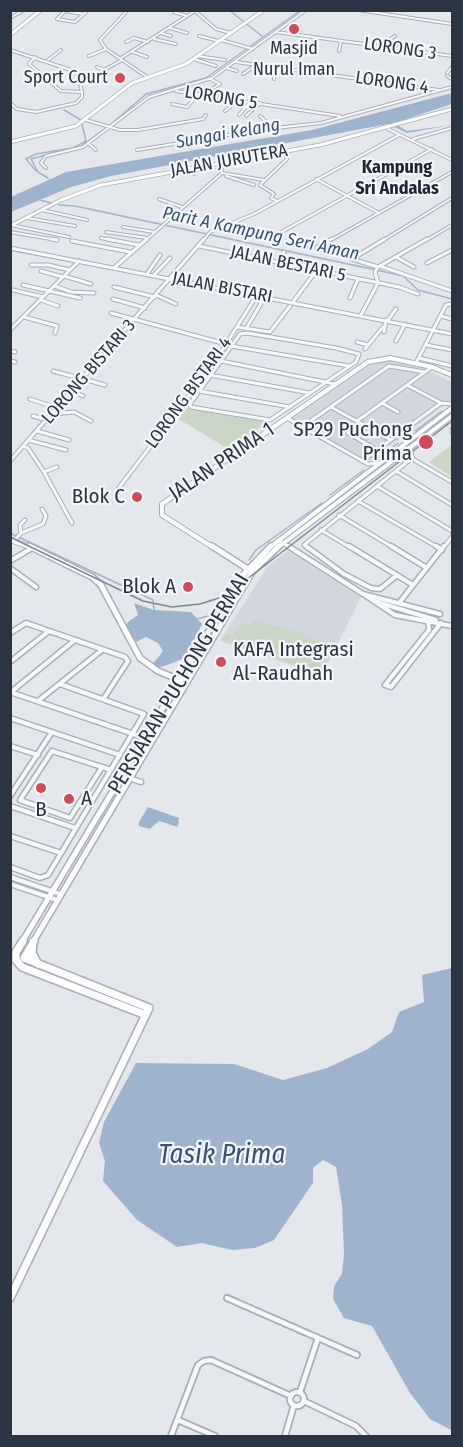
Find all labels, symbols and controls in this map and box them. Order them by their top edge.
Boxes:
marker: Masjid Nurul Iman [287,22,301,36]
street label: LORONG 3 [362,33,438,65]
place label: Masjid Nurul Iman [253,38,335,80]
place label: Sport Court [24,67,108,89]
street label: LORONG 4 [354,67,430,99]
marker: Sport Court [113,71,127,85]
street label: LORONG 5 [183,82,259,114]
water label: Sungai Kelang [174,114,282,154]
street label: JALAN JURUTERA [169,140,289,182]
district label: Kampung Sri Andalas [355,157,439,200]
water label: Parit A Kampung Seri Aman [161,203,361,265]
street label: JALAN BESTARI 5 [228,241,348,287]
street label: JALAN BISTARI [170,268,274,308]
street label: LORONG BISTARI 3 [38,315,140,429]
street label: LORONG BISTARI 4 [141,333,237,453]
street label: JALAN PRIMA 1 [164,417,280,507]
place label: SP29 Puchong Prima [293,417,412,467]
marker: SP29 Puchong Prima [417,433,435,451]
place label: Blok C [72,484,125,510]
marker: Blok C [130,490,144,504]
street label: PERSIARAN PUCHONG PERMAI [103,569,255,799]
place label: Blok A [122,574,176,600]
marker: Blok A [181,580,195,594]
place label: KAFA Integrasi Al-Raudhah [233,637,354,687]
marker: KAFA Integrasi Al-Raudhah [214,655,228,669]
marker: B [34,781,48,795]
place label: A [81,786,92,812]
marker: A [62,792,76,806]
place label: B [35,797,47,823]
water label: Tasik Prima [159,1139,285,1171]

